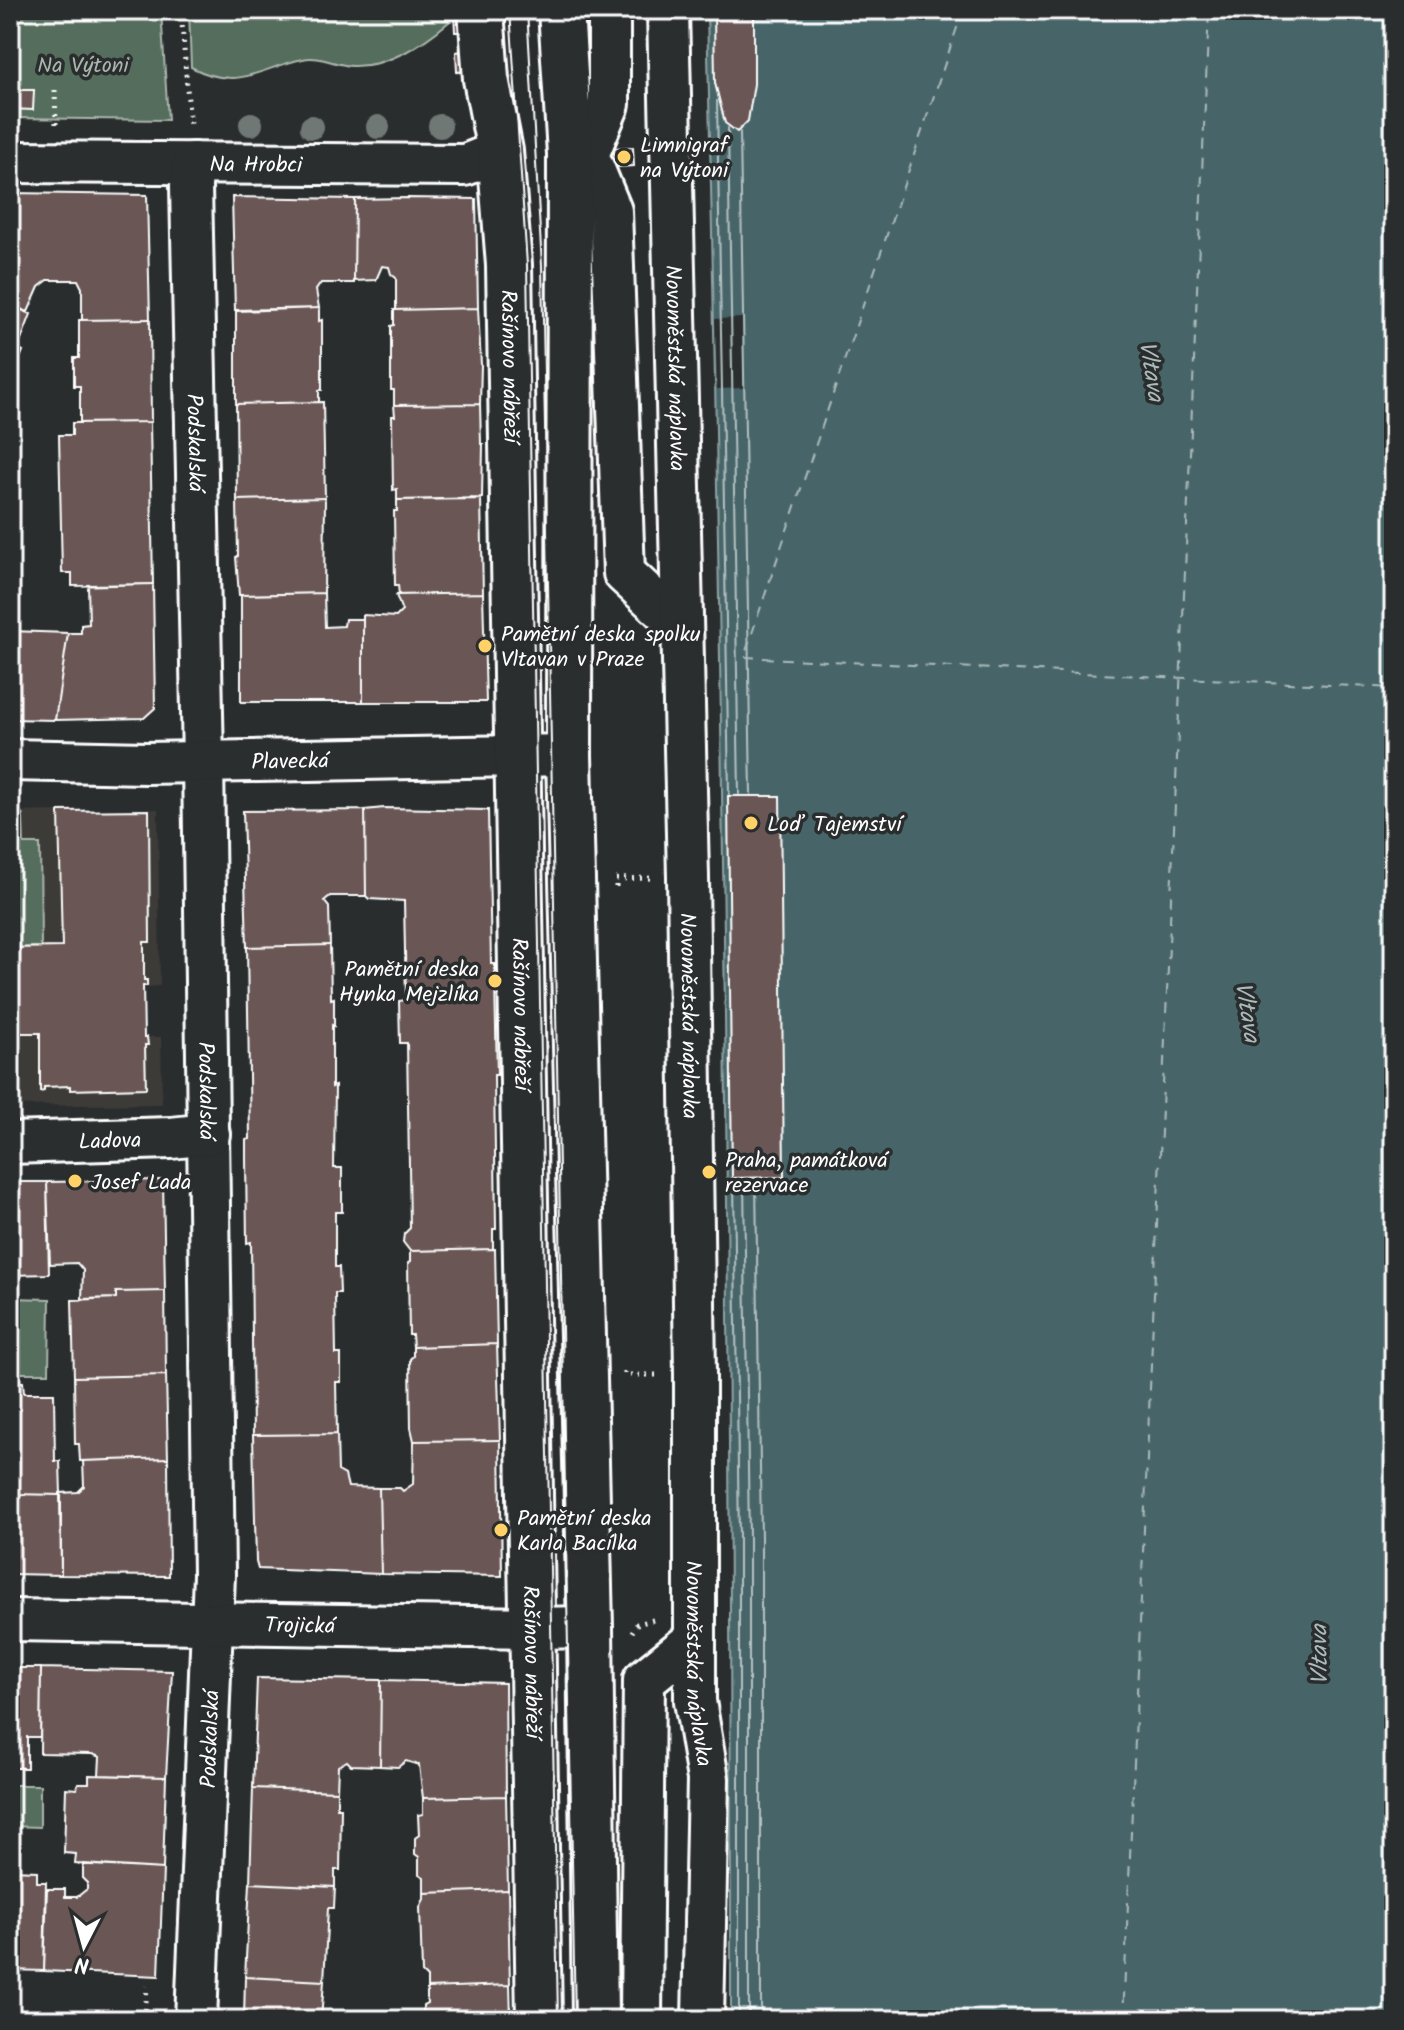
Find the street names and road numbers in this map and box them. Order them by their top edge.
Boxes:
street label: Na Hrobci [210,148,303,184]
street label: Novoměstská náplavka [654,264,694,472]
street label: Rašínovo nábřeží [489,289,527,447]
street label: Podskalská [175,393,212,495]
street label: Plavecká [251,744,332,781]
street label: Novoměstská náplavka [669,912,706,1119]
street label: Rašínovo nábřeží [500,937,538,1095]
street label: Podskalská [187,1041,223,1143]
street label: Ladova [78,1124,142,1161]
street label: Novoměstská náplavka [675,1561,721,1769]
street label: Rašínovo nábřeží [512,1585,549,1742]
street label: Trojická [264,1609,338,1645]
street label: Podskalská [192,1687,231,1789]

